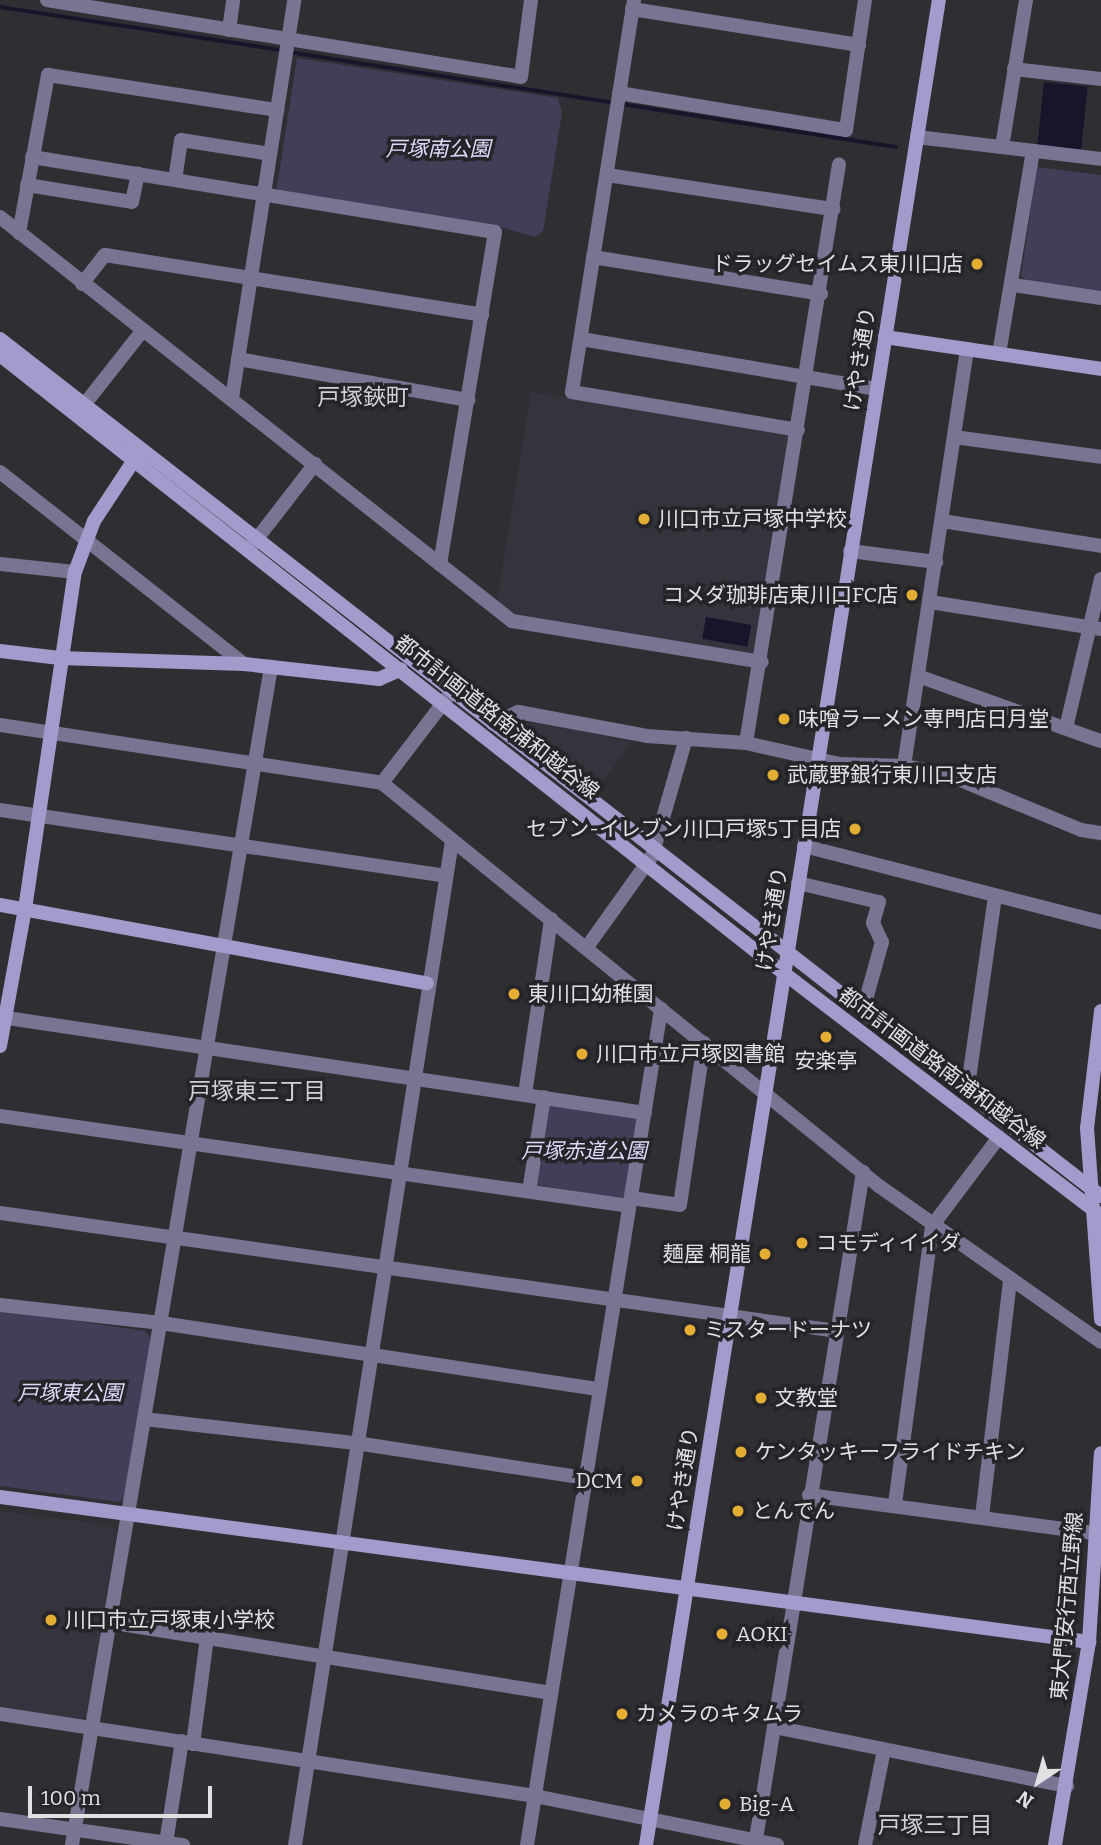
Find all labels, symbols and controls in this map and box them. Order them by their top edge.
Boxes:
park label: 戸塚南公園 [386,136,490,162]
place label: ドラッグセイムス東川口店 [711,251,963,277]
marker: ドラッグセイムス東川口店 [969,256,985,272]
street label: けやき通り [839,305,881,413]
district label: 戸塚鋏町 [317,383,409,411]
place label: 川口市立戸塚中学校 [658,506,847,532]
marker: 川口市立戸塚中学校 [636,511,652,527]
place label: コメダ珈琲店東川口FC店 [663,582,898,608]
marker: コメダ珈琲店東川口FC店 [904,587,920,603]
street label: 都市計画道路南浦和越谷線 [390,629,604,805]
place label: 味噌ラーメン専門店日月堂 [798,706,1050,732]
marker: 味噌ラーメン専門店日月堂 [776,711,792,727]
place label: 武蔵野銀行東川口支店 [787,762,997,788]
marker: 武蔵野銀行東川口支店 [765,767,781,783]
place label: セブン-イレブン川口戸塚5丁目店 [526,816,841,842]
marker: セブン-イレブン川口戸塚5丁目店 [847,821,863,837]
street label: けやき通り [751,865,793,973]
place label: 東川口幼稚園 [528,981,654,1007]
street label: 都市計画道路南浦和越谷線 [834,982,1050,1154]
marker: 東川口幼稚園 [506,986,522,1002]
marker: 安楽亭 [818,1029,834,1045]
place label: 川口市立戸塚図書館 [596,1041,785,1067]
marker: 川口市立戸塚図書館 [574,1046,590,1062]
place label: 安楽亭 [795,1048,857,1074]
district label: 戸塚東三丁目 [188,1077,326,1105]
park label: 戸塚赤道公園 [521,1138,647,1164]
place label: コモディイイダ [816,1230,963,1256]
marker: コモディイイダ [794,1235,810,1251]
place label: 麺屋 桐龍 [663,1241,751,1267]
marker: 麺屋 桐龍 [757,1246,773,1262]
place label: ミスタードーナツ [704,1317,872,1343]
marker: ミスタードーナツ [682,1322,698,1338]
park label: 戸塚東公園 [18,1380,122,1406]
place label: 文教堂 [775,1385,838,1411]
marker: 文教堂 [753,1390,769,1406]
street label: けやき通り [662,1425,704,1533]
place label: ケンタッキーフライドチキン [755,1439,1028,1465]
marker: ケンタッキーフライドチキン [733,1444,749,1460]
place label: DCM [576,1468,623,1494]
marker: DCM [629,1473,645,1489]
place label: とんでん [752,1498,836,1524]
marker: とんでん [730,1503,746,1519]
street label: 東大門安行西立野線 [1046,1511,1088,1701]
place label: 川口市立戸塚東小学校 [65,1607,275,1633]
marker: 川口市立戸塚東小学校 [43,1612,59,1628]
place label: AOKI [736,1621,788,1647]
marker: AOKI [714,1626,730,1642]
place label: カメラのキタムラ [636,1701,804,1727]
marker: カメラのキタムラ [614,1706,630,1722]
north arrow [1003,1747,1073,1817]
scale bar [32,1772,215,1816]
text: 100 m [41,1785,101,1811]
text: N [1013,1786,1038,1813]
place label: Big-A [739,1791,794,1817]
marker: Big-A [717,1796,733,1812]
district label: 戸塚三丁目 [878,1811,992,1839]

